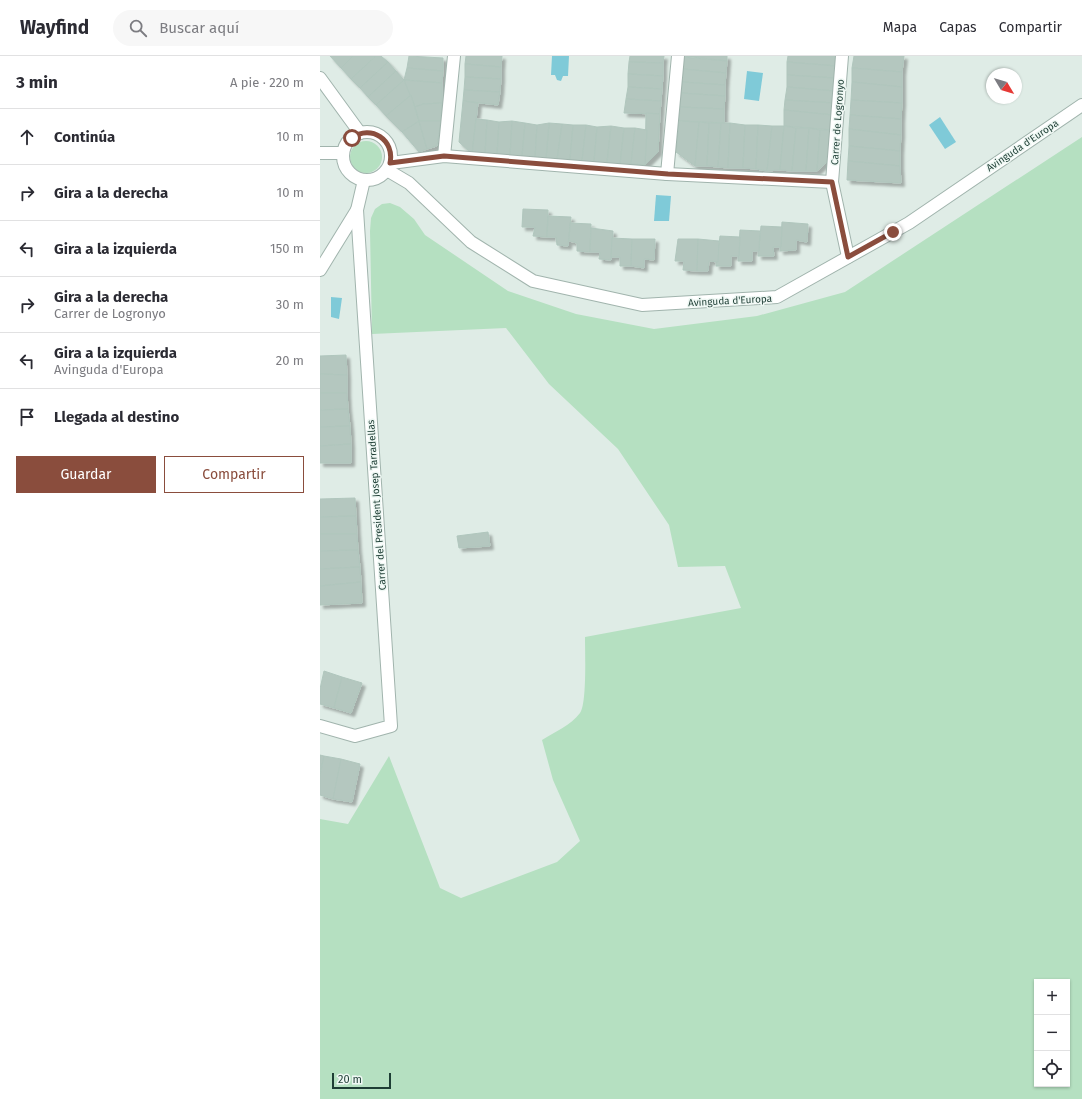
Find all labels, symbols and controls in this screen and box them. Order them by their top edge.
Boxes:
search box [113,10,393,46]
text: Wayfind [20,16,89,39]
icon: search [127,17,149,39]
text: Buscar aquí [159,19,239,37]
text: Mapa [883,19,917,36]
text: Capas [939,19,977,36]
text: Compartir [999,19,1062,36]
north arrow [986,68,1022,104]
text: 3 min [16,72,58,93]
text: A pie · 220 m [230,75,304,90]
street label: Carrer de Logronyo [829,79,847,165]
street label: Avinguda d'Europa [984,117,1061,174]
icon: ahead [16,126,38,148]
text: Continúa [54,128,115,146]
text: 10 m [277,129,304,144]
route start [343,129,361,147]
icon: right [16,182,38,204]
text: Gira a la derecha [54,184,168,202]
text: 10 m [277,185,304,200]
route end [884,223,902,241]
icon: left [16,238,38,260]
text: Gira a la izquierda [54,240,177,258]
text: 150 m [270,241,304,256]
text: Gira a la derecha [54,288,168,306]
street label: Avinguda d'Europa [688,293,772,309]
icon: right [16,294,38,316]
text: 30 m [276,297,304,312]
text: Carrer de Logronyo [54,306,166,321]
text: Gira a la izquierda [54,344,177,362]
icon: left [16,350,38,372]
text: 20 m [276,353,304,368]
text: Avinguda d'Europa [54,362,163,377]
icon: arrive [16,406,38,428]
text: Llegada al destino [54,408,179,426]
street label: Carrer del President Josep Tarradellas [365,419,389,591]
button: Guardar [16,456,156,493]
button: Compartir [164,456,304,493]
map controls [1034,979,1070,1087]
button: + [1034,979,1070,1015]
button: − [1034,1015,1070,1051]
button: locate [1034,1051,1070,1087]
scale bar [332,1071,391,1090]
text: 20 m [338,1073,362,1086]

